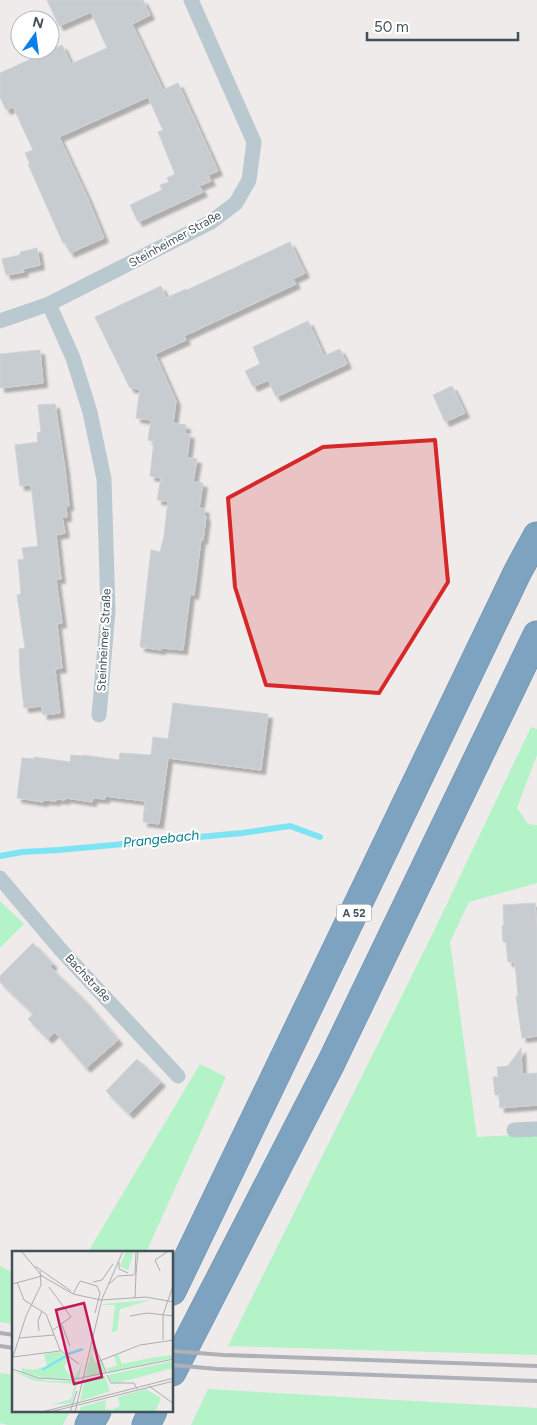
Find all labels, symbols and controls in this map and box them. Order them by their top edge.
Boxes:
north arrow [10,10,60,60]
scale bar [367,10,518,42]
text: N [31,13,45,32]
text: 50 m [374,18,409,36]
street label: Steinheimer Straße [127,208,224,270]
street label: Steinheimer Straße [94,588,114,692]
water label: Prangebach [122,827,200,851]
road number: A 52 [336,904,372,921]
street label: Bachstraße [62,951,114,1005]
inset map [12,1251,174,1412]

